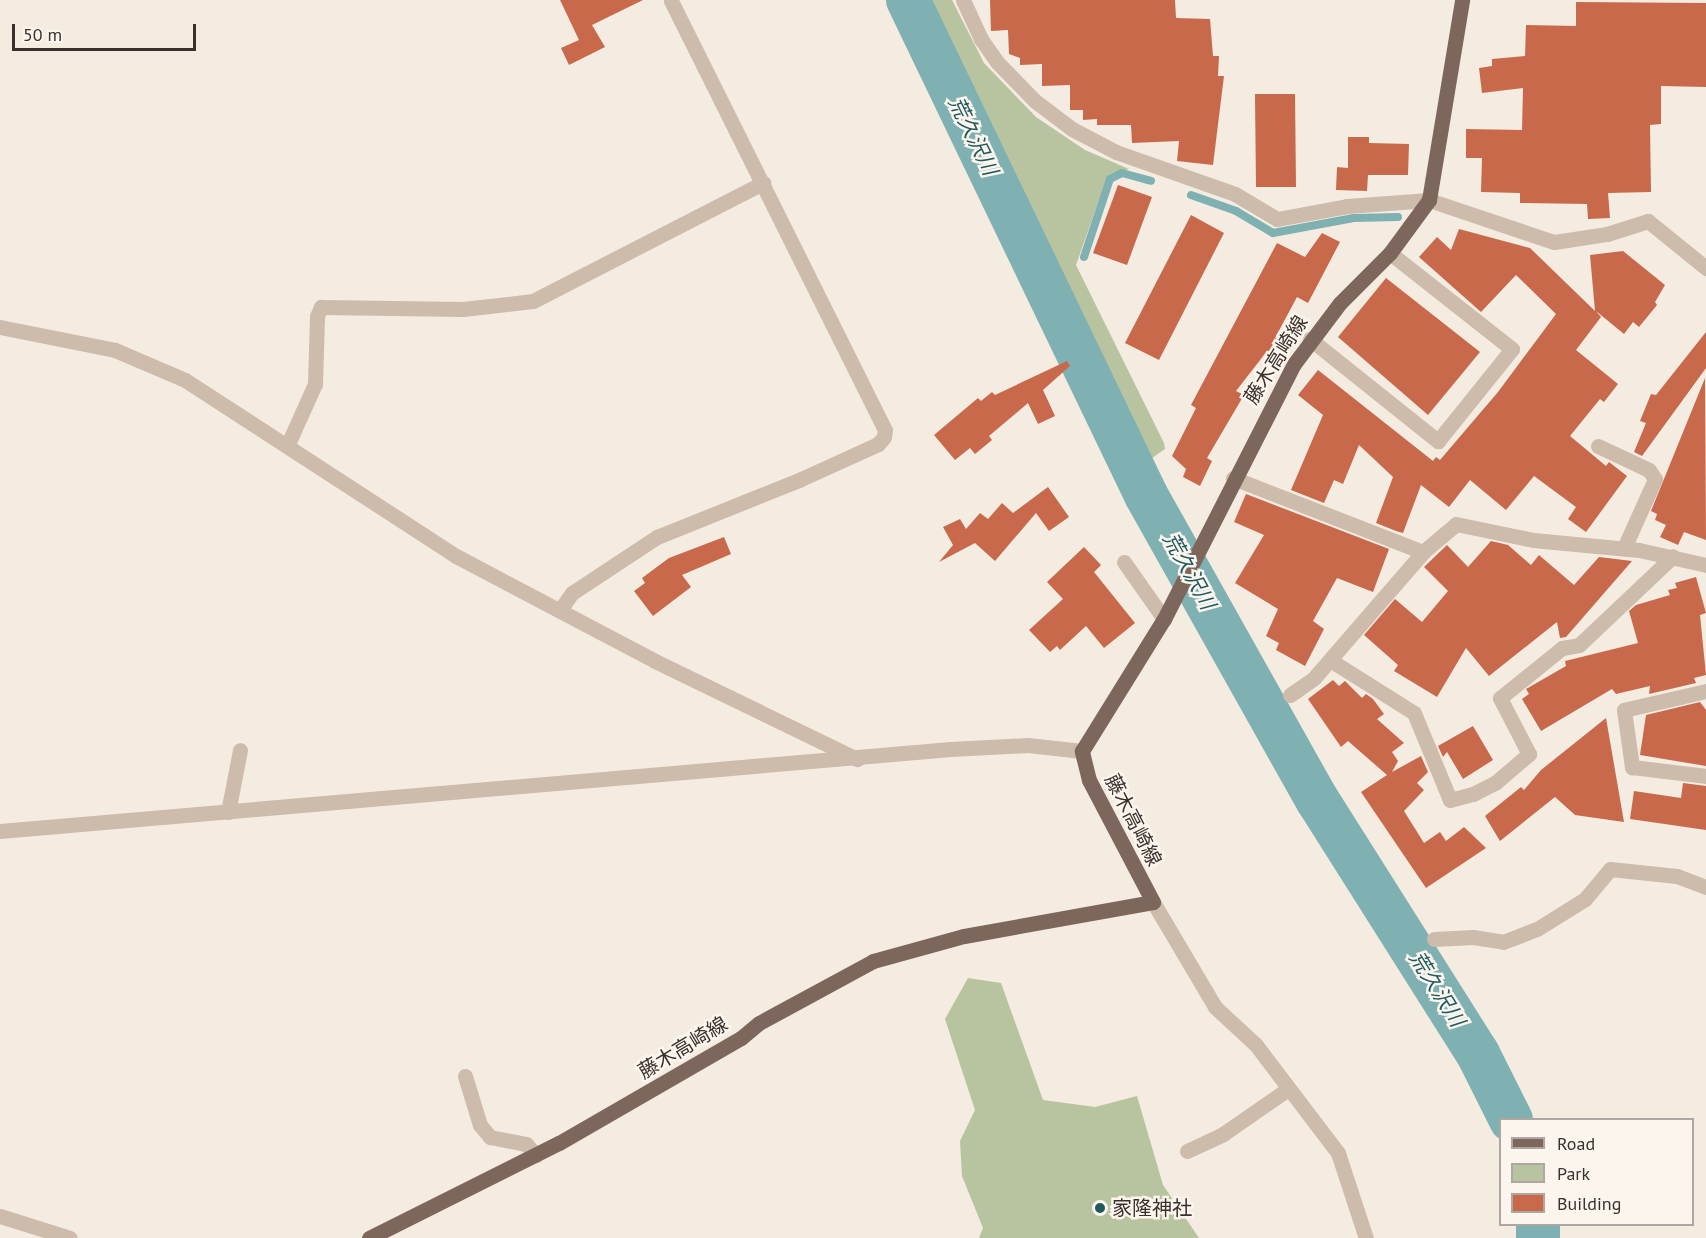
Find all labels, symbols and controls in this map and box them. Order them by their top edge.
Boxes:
scale bar [15,12,200,50]
text: 50 m [23,23,62,46]
water label: 荒久沢川 [943,93,1003,179]
street label: 藤木高崎線 [1239,311,1313,409]
water label: 荒久沢川 [1158,528,1220,614]
street label: 藤木高崎線 [1100,770,1166,870]
water label: 荒久沢川 [1404,947,1470,1031]
street label: 藤木高崎線 [634,1012,732,1084]
legend [1499,1118,1694,1226]
text: Road [1557,1132,1595,1155]
text: Park [1557,1162,1590,1185]
text: Building [1557,1192,1621,1215]
place label: 家隆神社 [1112,1196,1192,1220]
marker: 家隆神社 [1093,1201,1107,1215]

